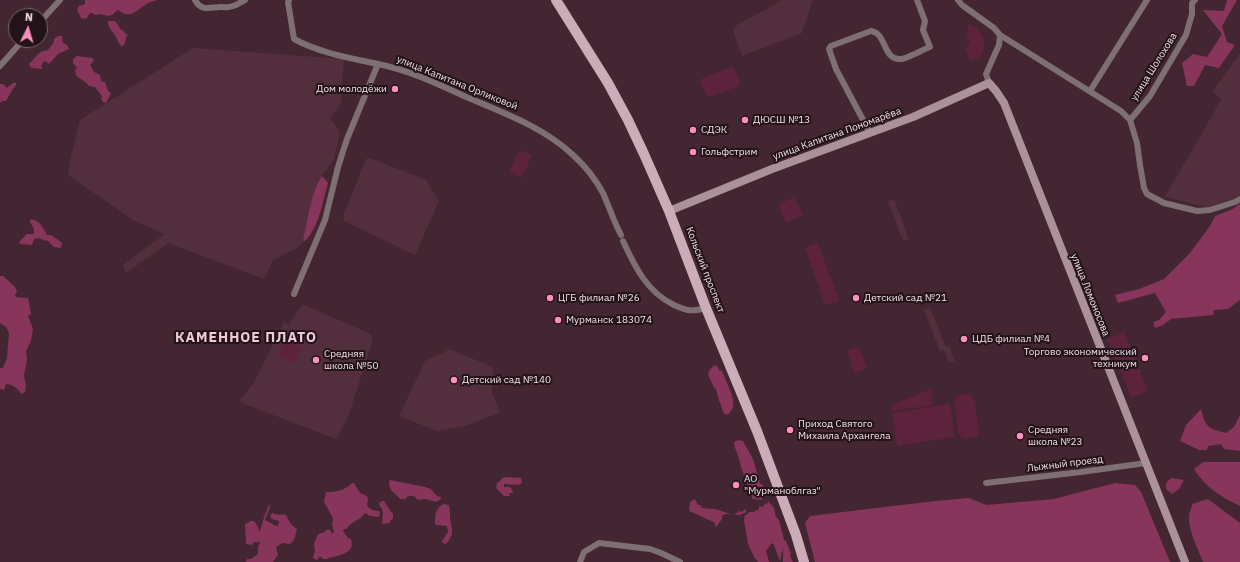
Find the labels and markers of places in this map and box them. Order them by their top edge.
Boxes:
place label: Дом молодёжи [316,83,387,95]
marker: Дом молодёжи [390,84,400,94]
place label: ДЮСШ №13 [753,114,810,126]
marker: ДЮСШ №13 [740,115,750,125]
place label: СДЭК [701,124,727,136]
marker: СДЭК [688,125,698,135]
place label: Гольфстрим [701,146,757,158]
marker: Гольфстрим [688,147,698,157]
place label: ЦГБ филиал №26 [558,292,640,304]
place label: Детский сад №21 [864,292,947,304]
marker: ЦГБ филиал №26 [545,293,555,303]
marker: Детский сад №21 [851,293,861,303]
place label: Мурманск 183074 [566,314,652,326]
marker: Мурманск 183074 [553,315,563,325]
place label: ЦДБ филиал №4 [972,333,1050,345]
marker: ЦДБ филиал №4 [959,334,969,344]
place label: Торгово экономический техникум [1024,346,1137,370]
place label: Средняя школа №50 [324,348,378,372]
marker: Торгово экономический техникум [1140,353,1150,363]
marker: Средняя школа №50 [311,355,321,365]
place label: Детский сад №140 [462,374,551,386]
marker: Детский сад №140 [449,375,459,385]
place label: Приход Святого Михаила Архангела [798,418,891,442]
place label: Средняя школа №23 [1028,424,1082,448]
marker: Приход Святого Михаила Архангела [785,425,795,435]
marker: Средняя школа №23 [1015,431,1025,441]
place label: AO "Мурманоблгаз" [744,473,821,496]
marker: AO "Мурманоблгаз" [731,480,741,490]

